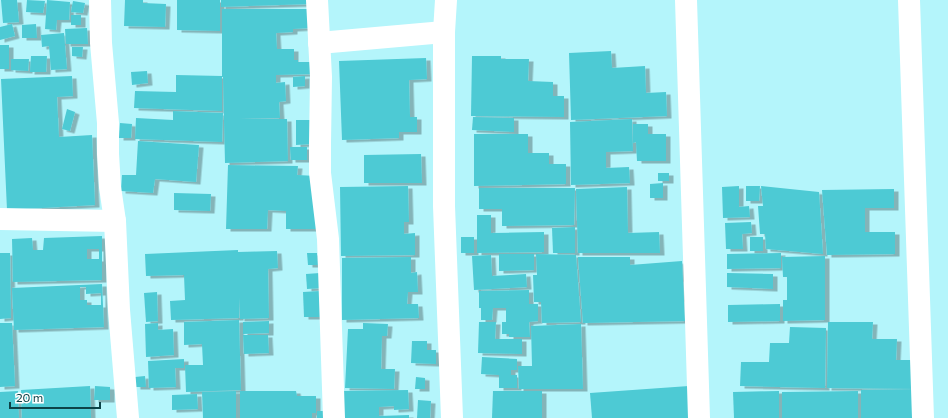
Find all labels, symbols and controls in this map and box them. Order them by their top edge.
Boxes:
scale bar [10,384,100,410]
text: 20 m [16,390,43,404]

